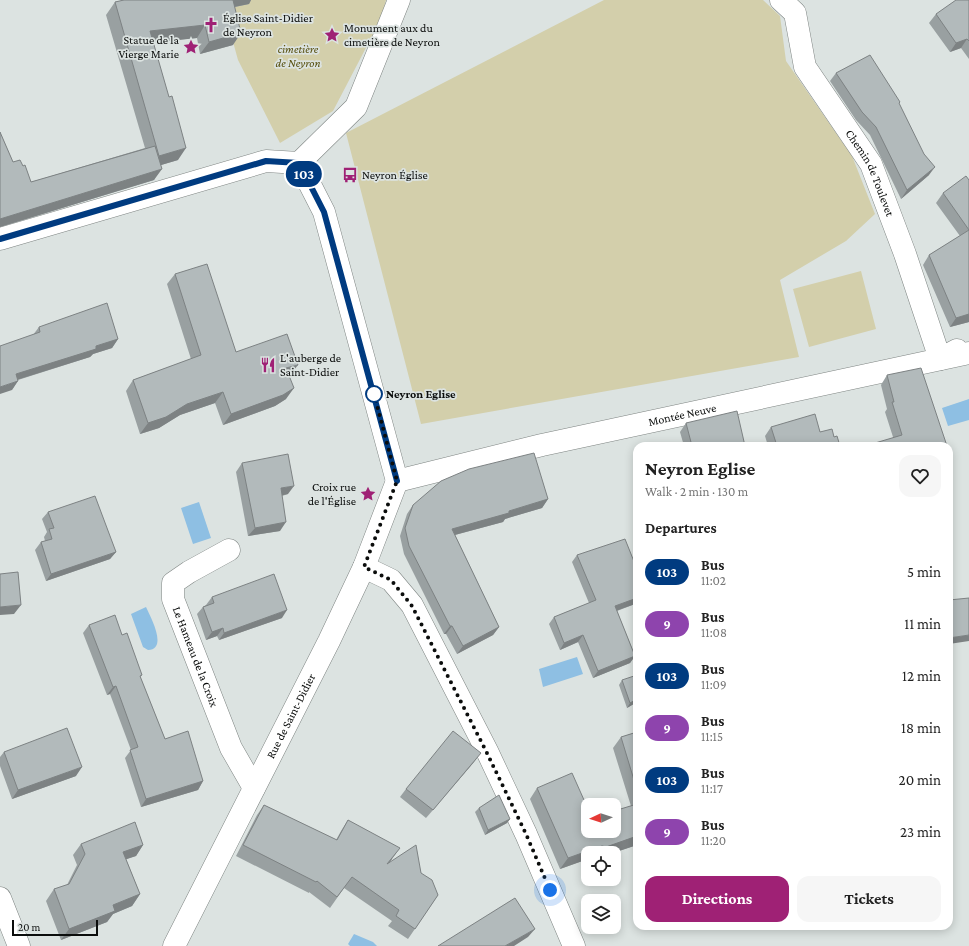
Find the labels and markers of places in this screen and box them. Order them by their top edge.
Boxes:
place label: Église Saint-Didier de Neyron [223,11,314,39]
church icon: Église Saint-Didier de Neyron [202,16,220,34]
place label: Monument aux du cimetière de Neyron [344,21,440,49]
place icon: Monument aux du cimetière de Neyron [323,26,341,44]
place label: Statue de la Vierge Marie [118,33,179,61]
place icon: Statue de la Vierge Marie [182,38,200,56]
bus stop icon: Neyron Église [341,166,359,184]
place label: Neyron Église [362,168,428,182]
place label: L'auberge de Saint-Didier [280,351,341,379]
restaurant icon: L'auberge de Saint-Didier [259,356,277,374]
marker: Neyron Eglise [365,385,383,403]
place label: Neyron Eglise [386,387,456,401]
place label: Croix rue de l'Église [308,480,356,508]
place icon: Croix rue de l'Église [359,485,377,503]

